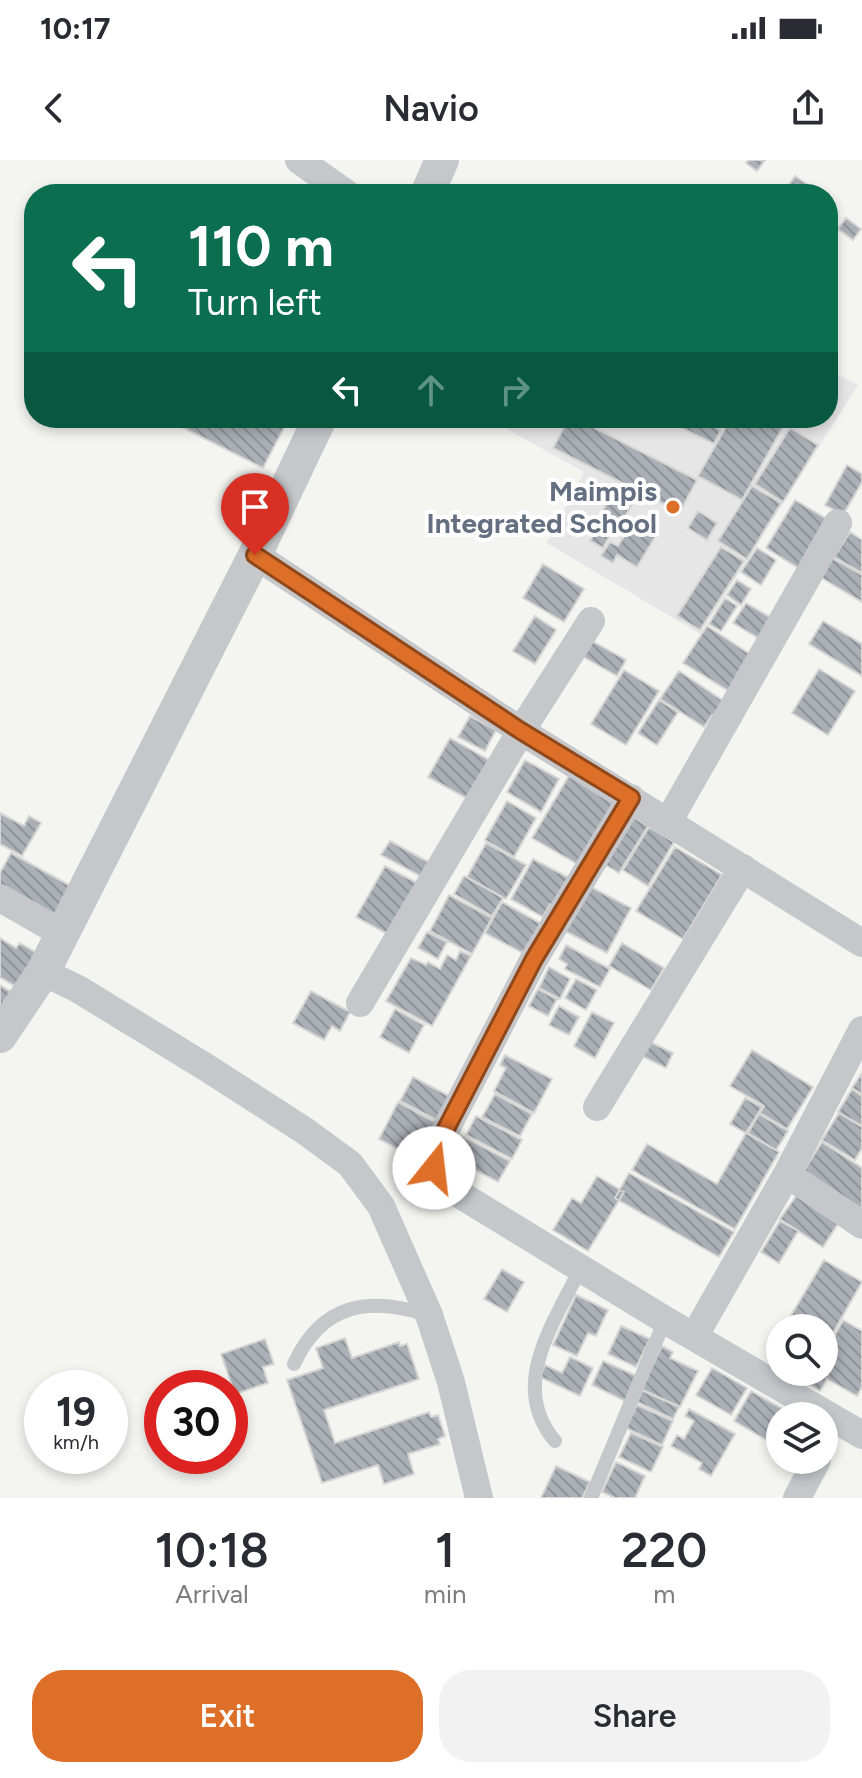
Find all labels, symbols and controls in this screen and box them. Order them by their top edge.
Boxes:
text: 10:17 [40,10,110,47]
icon: back [32,86,76,130]
icon: share [786,86,830,130]
text: Navio [383,87,479,130]
text: 110 m [188,213,334,280]
icon: left [56,216,160,320]
text: Turn left [188,281,322,324]
icon: left [325,368,369,412]
icon: ahead [409,368,453,412]
icon: right [493,368,537,412]
pin [221,473,289,555]
place label: Maimpis Integrated School [427,474,657,540]
icon: arrive [233,485,277,529]
marker: Maimpis Integrated School [664,498,682,516]
position arrow [392,1126,476,1210]
map controls [766,1314,838,1474]
button: search [766,1314,838,1386]
speed limit sign: 30 [144,1370,248,1474]
text: 19 [56,1388,96,1436]
button: layers [766,1402,838,1474]
text: km/h [53,1430,99,1454]
text: 10:18 [155,1521,269,1579]
text: 1 [435,1521,455,1579]
text: 220 [621,1521,707,1579]
text: Arrival [175,1578,249,1610]
text: min [424,1578,467,1610]
text: m [653,1578,675,1610]
button: Exit [32,1670,423,1762]
button: Share [439,1670,830,1762]

